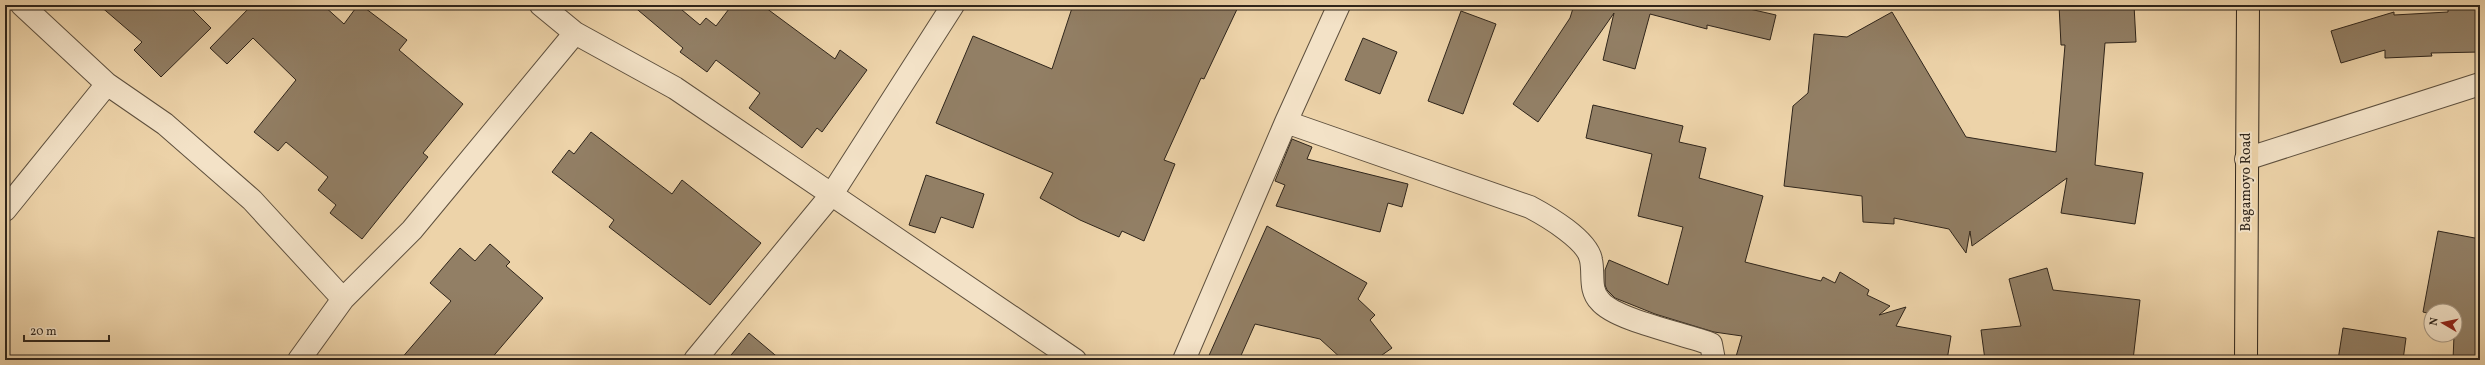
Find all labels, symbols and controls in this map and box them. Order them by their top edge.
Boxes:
street label: Bagamoyo Road [2237,132,2256,231]
north arrow [2423,303,2463,343]
scale bar [24,317,109,343]
text: N [2427,317,2443,327]
text: 20 m [30,324,57,340]

